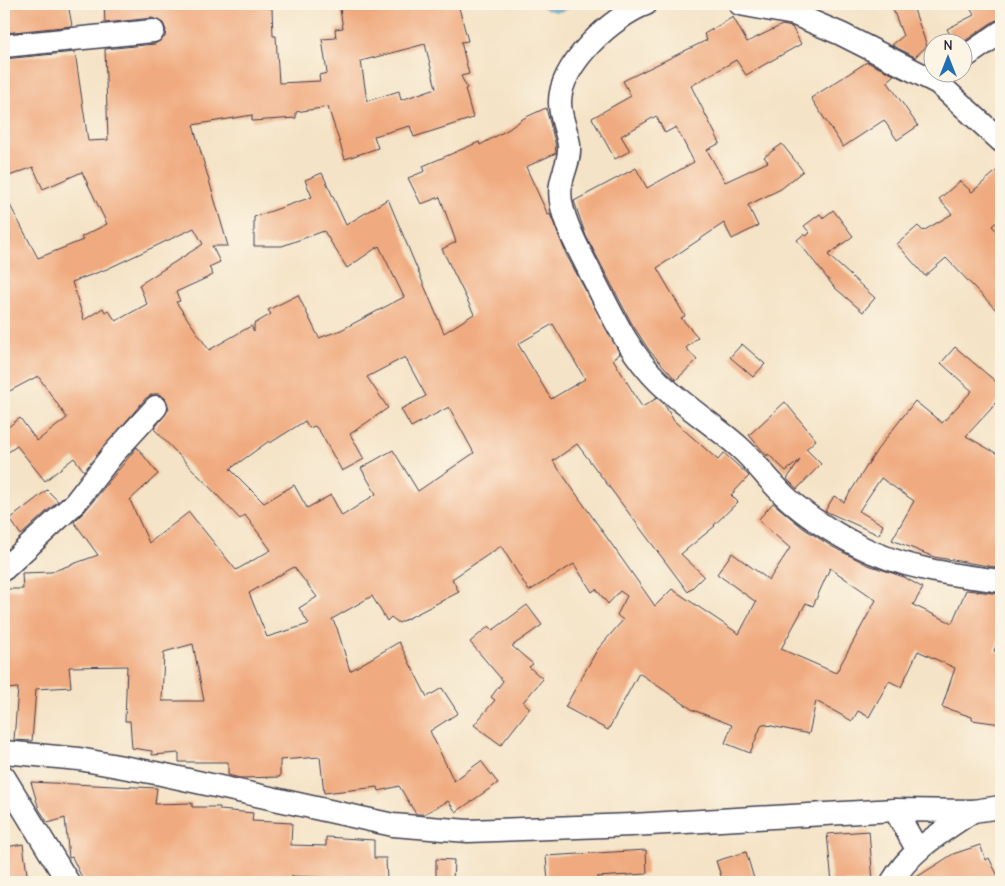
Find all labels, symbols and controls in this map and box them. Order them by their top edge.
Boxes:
north arrow [922,32,972,82]
text: N [943,37,953,54]

